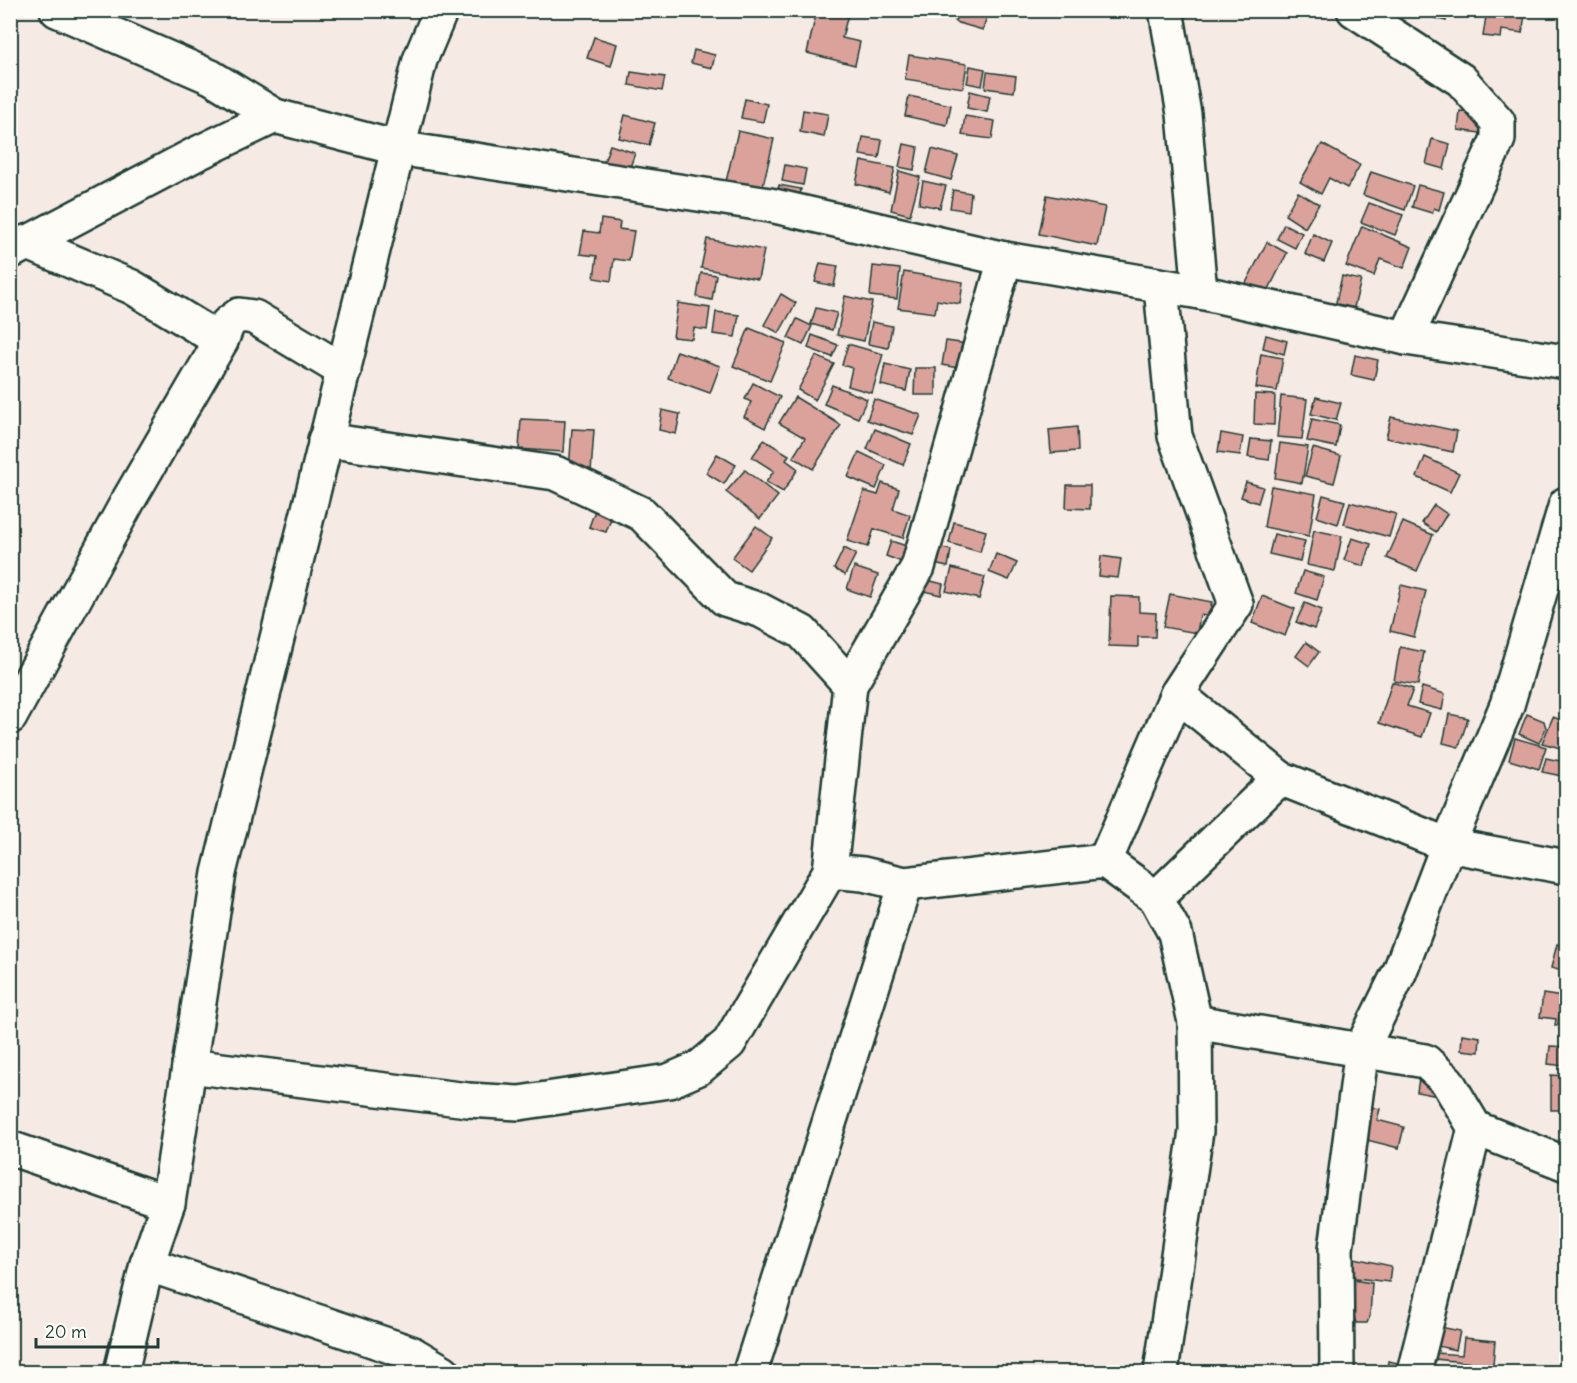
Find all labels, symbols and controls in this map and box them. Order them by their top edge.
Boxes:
scale bar [36,1311,158,1349]
text: 20 m [45,1320,87,1343]

